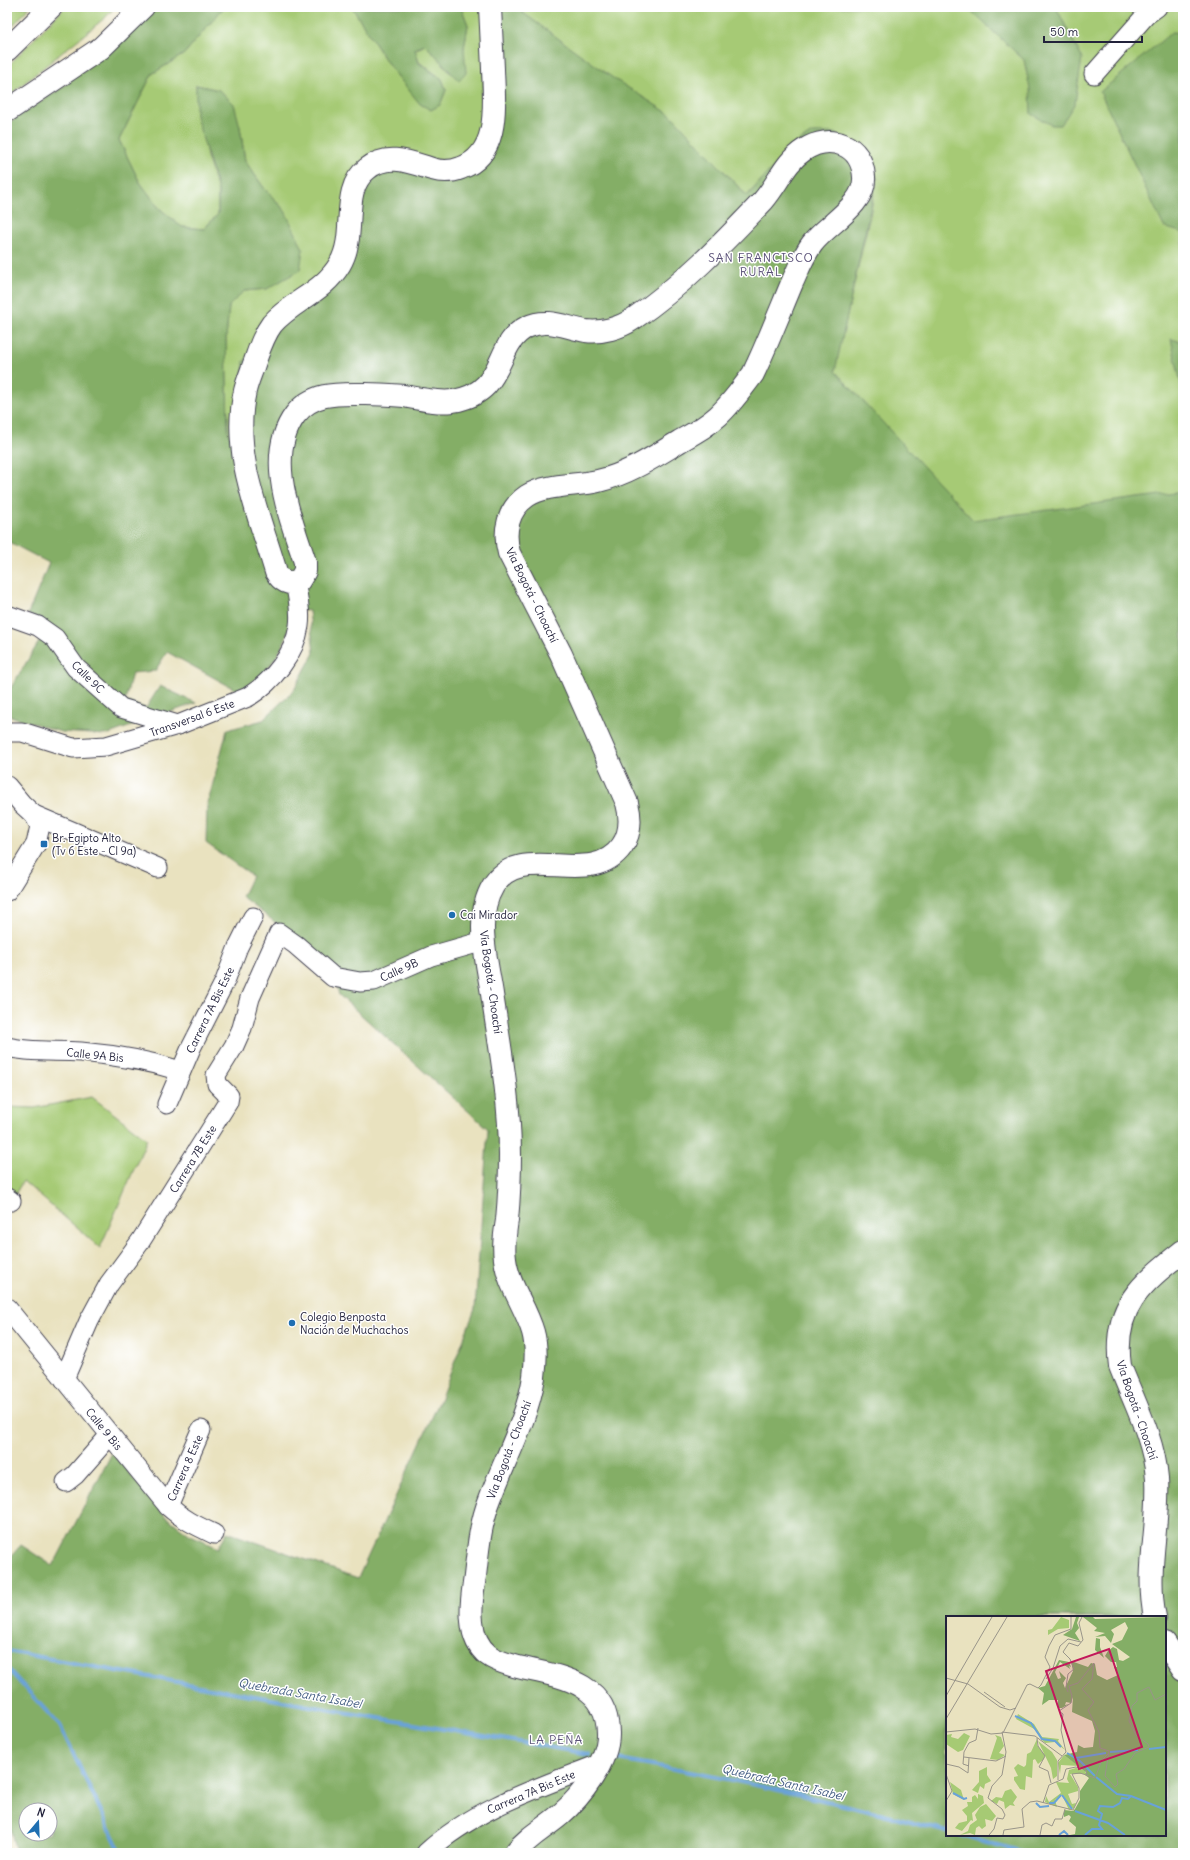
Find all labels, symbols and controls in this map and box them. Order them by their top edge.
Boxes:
scale bar [1044,18,1142,44]
text: 50 m [1050,24,1079,39]
district label: SAN FRANCISCO RURAL [708,250,814,279]
street label: Vía Bogotá - Choachí [503,545,561,645]
street label: Calle 9C [69,658,107,696]
street label: Transversal 6 Este [148,696,236,740]
place label: Br. Egipto Alto (Tv 6 Este - Cl 9a) [52,831,136,858]
marker: Br. Egipto Alto (Tv 6 Este - Cl 9a) [39,839,49,849]
place label: Cai Mirador [460,908,518,922]
marker: Cai Mirador [447,910,457,920]
street label: Vía Bogotá - Choachí [477,929,505,1035]
street label: Calle 9B [378,955,420,985]
street label: Carrera 7A Bis Este [183,964,237,1055]
street label: Calle 9A Bis [66,1045,124,1065]
street label: Carrera 7B Este [167,1122,219,1196]
place label: Colegio Benposta Nación de Muchachos [300,1310,408,1337]
marker: Colegio Benposta Nación de Muchachos [287,1318,297,1328]
street label: Vía Bogotá - Choachí [1113,1358,1161,1462]
street label: Vía Bogotá - Choachí [484,1398,534,1501]
street label: Calle 9 Bis [83,1405,125,1453]
street label: Carrera 8 Este [164,1433,206,1503]
inset map [946,1616,1166,1836]
water label: Quebrada Santa Isabel [237,1675,365,1712]
district label: LA PEÑA [529,1732,583,1747]
water label: Quebrada Santa Isabel [720,1761,848,1804]
street label: Carrera 7A Bis Este [485,1767,577,1817]
north arrow [18,1802,58,1842]
text: N [35,1805,47,1820]

